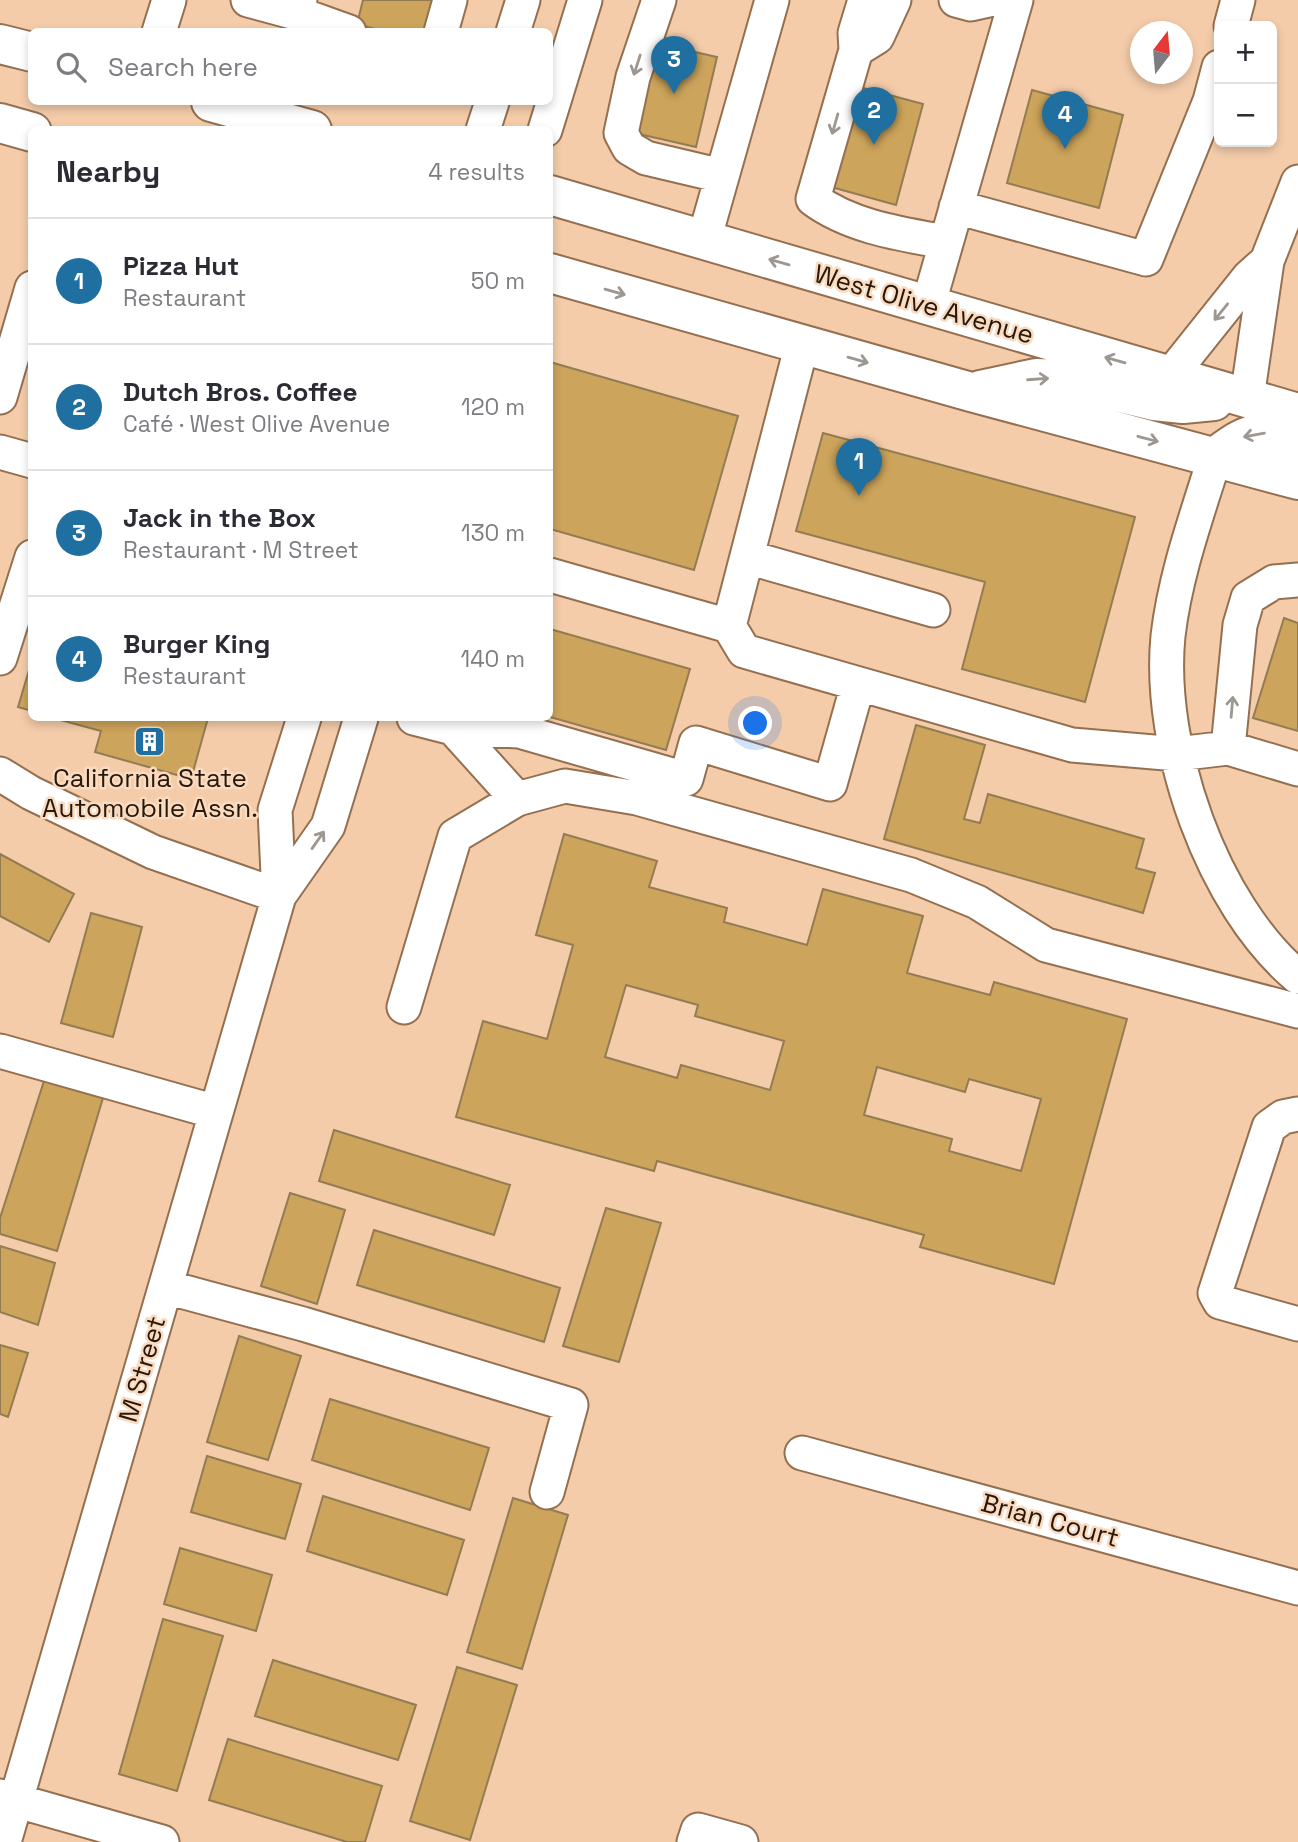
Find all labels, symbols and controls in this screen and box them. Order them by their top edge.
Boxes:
north arrow [1130,21,1193,84]
map controls [1214,21,1277,147]
button: + [1214,21,1277,84]
search box [28,28,553,105]
pin: 3 [651,36,697,94]
icon: search [52,48,90,86]
text: Search here [108,50,258,84]
one-way arrow [630,53,643,75]
button: − [1214,84,1277,147]
pin: 2 [851,87,897,145]
pin: 4 [1042,91,1088,149]
one-way arrow [827,112,840,134]
text: Nearby [56,152,160,191]
text: 4 results [428,157,525,187]
text: Pizza Hut [123,249,239,283]
one-way arrow [768,255,790,268]
street label: West Olive Avenue [810,256,1038,352]
text: 1 [74,266,84,296]
text: 50 m [471,266,525,296]
text: Restaurant [123,283,246,313]
one-way arrow [604,286,626,299]
one-way arrow [1214,302,1229,320]
one-way arrow [1104,352,1126,365]
one-way arrow [847,354,869,367]
one-way arrow [1026,373,1049,386]
text: Dutch Bros. Coffee [123,375,357,409]
text: 2 [72,392,86,422]
text: 120 m [461,392,525,422]
text: Café · West Olive Avenue [123,409,390,439]
one-way arrow [1243,429,1266,442]
one-way arrow [1136,433,1159,446]
pin: 1 [836,438,882,496]
text: Jack in the Box [123,501,316,535]
text: 3 [72,518,86,548]
text: 130 m [461,518,525,548]
text: Restaurant · M Street [123,535,359,565]
text: Burger King [123,627,270,661]
text: 4 [72,644,86,674]
text: 140 m [461,644,525,674]
text: Restaurant [123,661,246,691]
one-way arrow [1226,696,1239,719]
your location [738,706,772,740]
building icon: California State Automobile Assn. [133,725,167,759]
place label: California State Automobile Assn. [42,761,258,825]
one-way arrow [311,831,325,850]
street label: M Street [111,1312,173,1426]
street label: Brian Court [977,1485,1123,1555]

